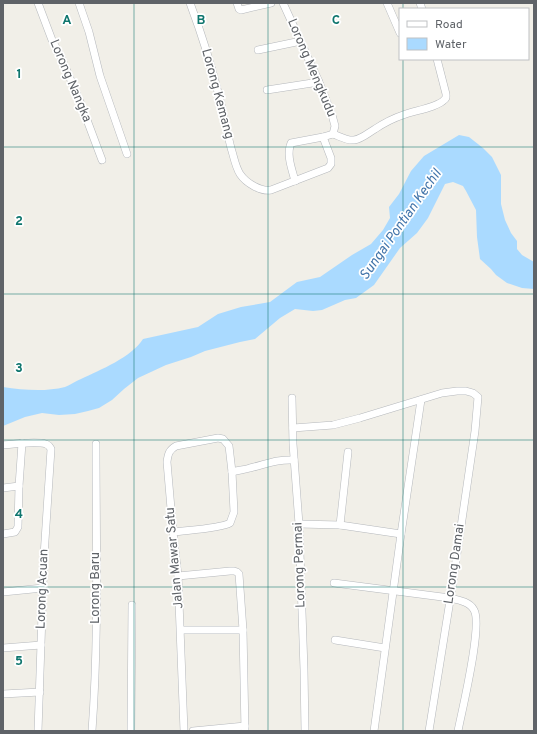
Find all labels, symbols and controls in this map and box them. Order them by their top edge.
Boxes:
legend [399,8,529,60]
text: A [62,13,72,29]
text: B [197,13,206,29]
text: C [332,13,340,29]
street label: Lorong Mengkudu [283,16,339,120]
text: Road [435,17,463,33]
street label: Lorong Nangka [45,37,95,125]
text: Water [435,37,467,53]
street label: Lorong Kemang [197,47,237,141]
text: 1 [16,67,22,83]
water label: Sungai Pontian Kechil [356,165,446,284]
text: 2 [15,214,23,230]
text: 3 [15,361,23,377]
street label: Jalan Mawar Satu [163,506,187,610]
text: 4 [15,507,23,523]
street label: Lorong Permai [291,522,309,608]
street label: Lorong Damai [441,523,469,605]
street label: Lorong Acuan [34,548,52,630]
street label: Lorong Baru [88,552,104,624]
text: 5 [15,654,23,670]

